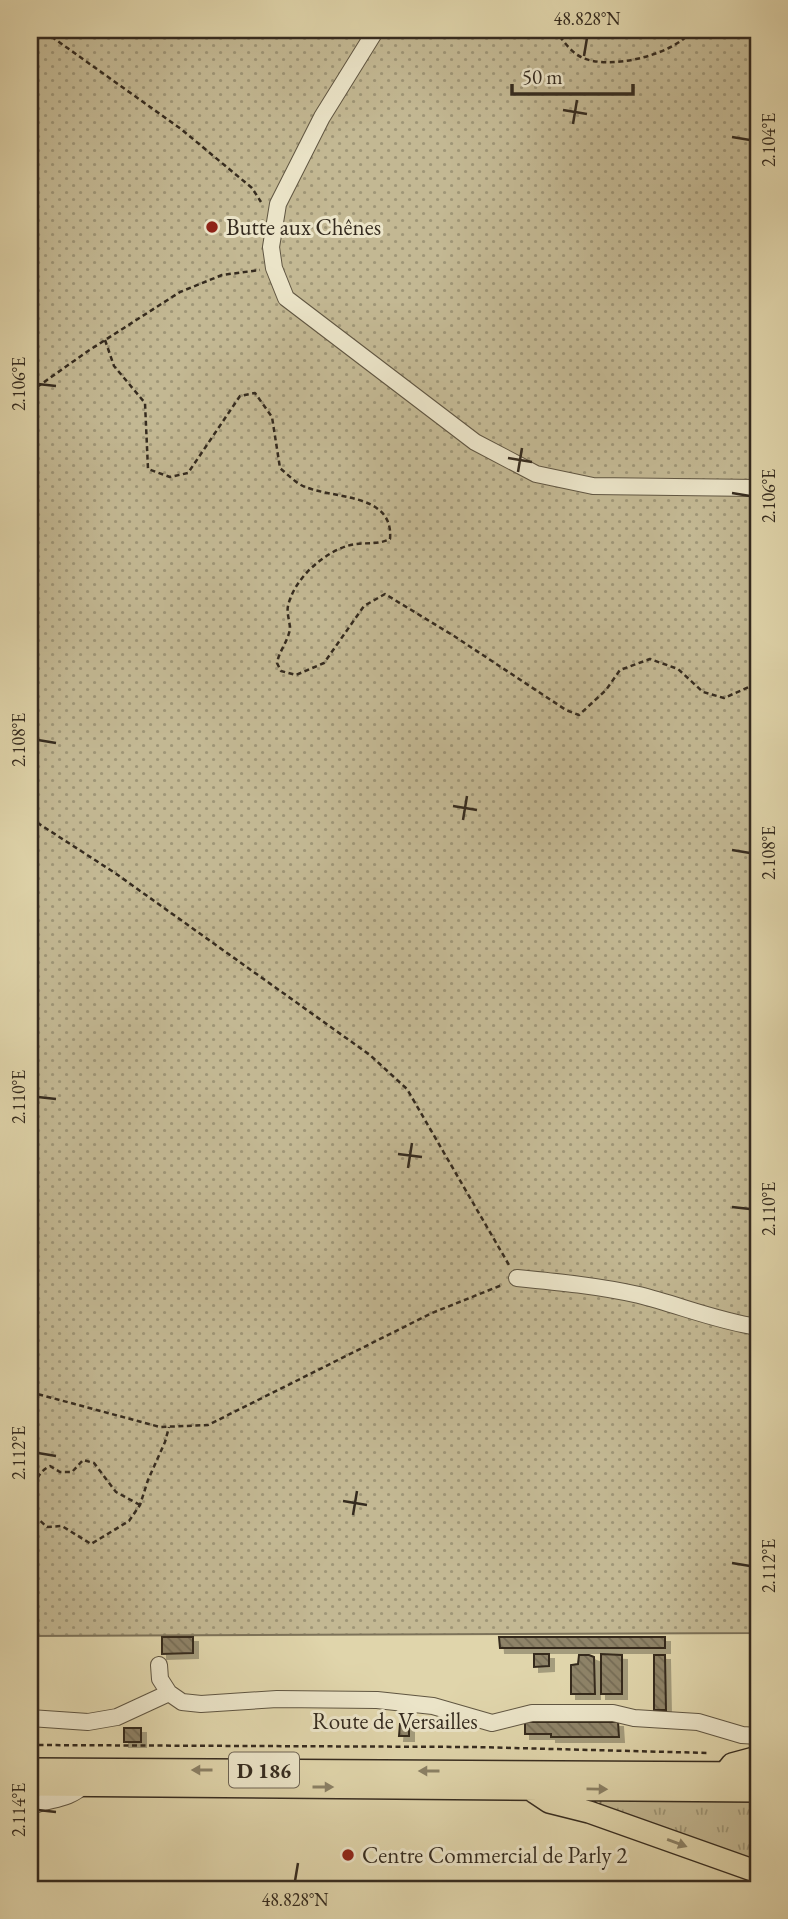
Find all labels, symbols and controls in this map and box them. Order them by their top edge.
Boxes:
text: 48.828°N [554,7,621,30]
scale bar [512,52,632,96]
text: 50 m [522,63,563,90]
text: 2.104°E [757,113,780,167]
place label: Butte aux Chênes [226,212,381,242]
marker: Butte aux Chênes [204,219,220,235]
text: 2.106°E [7,357,30,411]
text: 2.106°E [757,469,780,523]
text: 2.108°E [7,713,30,767]
text: 2.108°E [757,826,780,880]
text: 2.110°E [7,1070,30,1124]
text: 2.110°E [757,1182,780,1236]
text: 2.112°E [7,1426,30,1480]
text: 2.112°E [757,1539,780,1593]
street label: Route de Versailles [312,1706,478,1736]
road number: D 186 [229,1752,299,1788]
one-way arrow [191,1764,213,1776]
one-way arrow [418,1766,440,1777]
one-way arrow [313,1781,335,1793]
text: 2.114°E [7,1783,30,1837]
one-way arrow [587,1783,609,1795]
one-way arrow [666,1838,687,1849]
place label: Centre Commercial de Parly 2 [362,1840,627,1870]
marker: Centre Commercial de Parly 2 [340,1847,356,1863]
text: 48.828°N [262,1888,329,1911]

